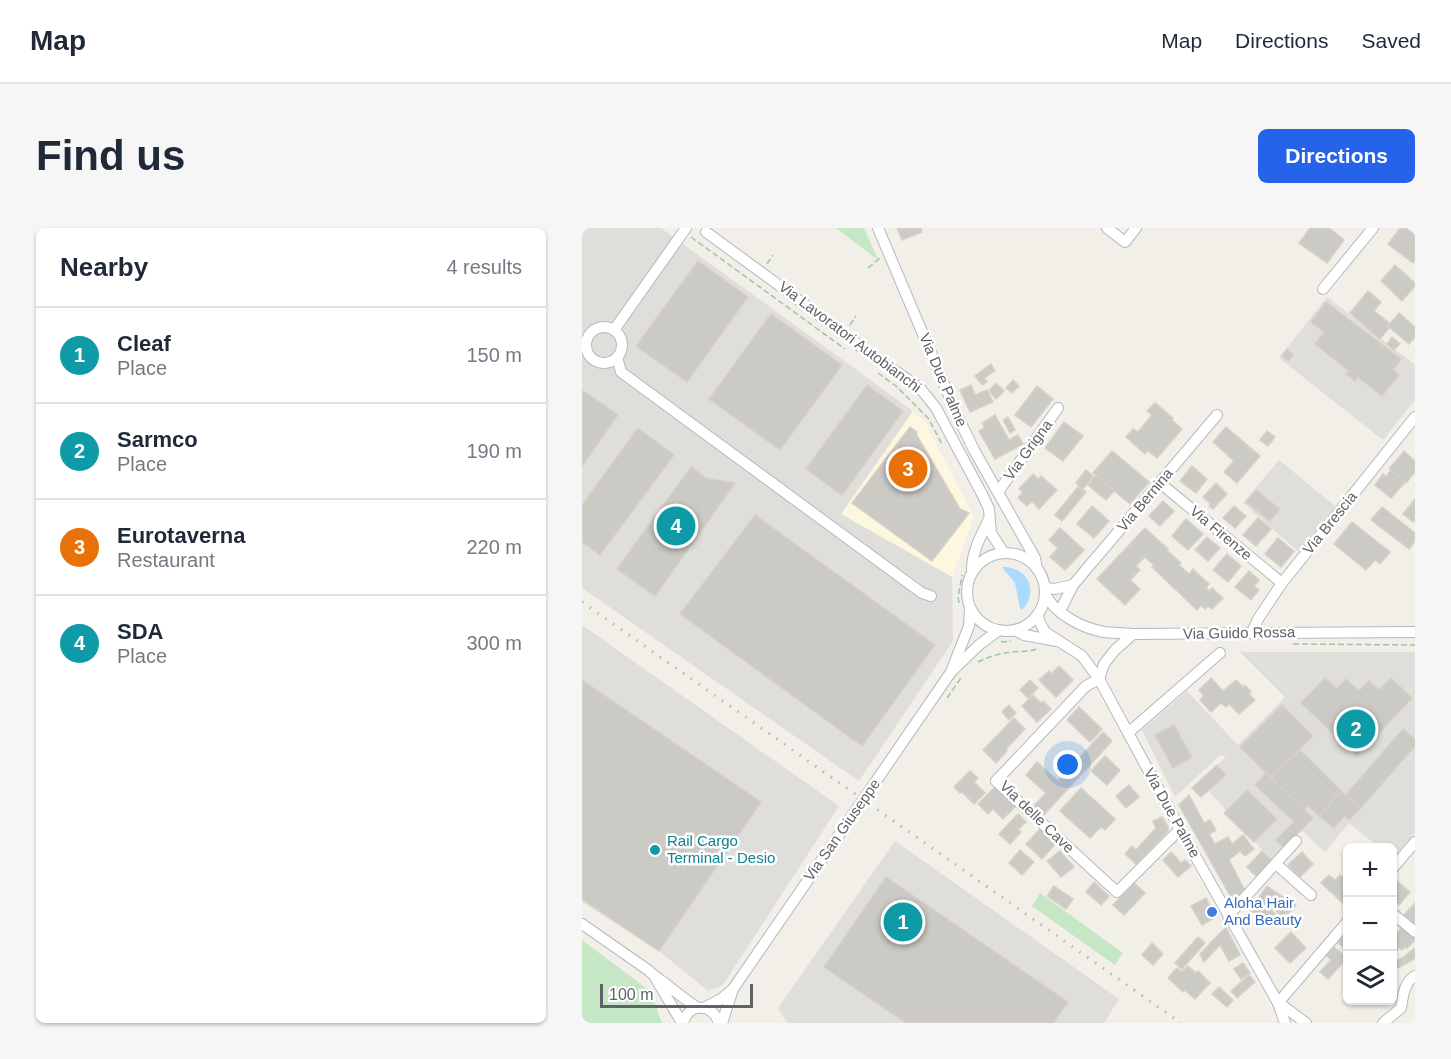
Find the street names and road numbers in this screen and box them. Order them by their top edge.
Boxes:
street label: Via Lavoratori Autobianchi [776,277,925,396]
street label: Via Due Palme [916,331,971,429]
street label: Via Grigna [1000,416,1056,483]
street label: Via Bernina [1113,464,1176,535]
street label: Via Brescia [1299,487,1360,557]
street label: Via Firenze [1187,502,1256,563]
street label: Via Guido Rossa [1183,623,1296,642]
street label: Via Due Palme [1141,765,1204,861]
street label: Via San Giuseppe [800,775,883,884]
street label: Via delle Cave [997,777,1078,856]

